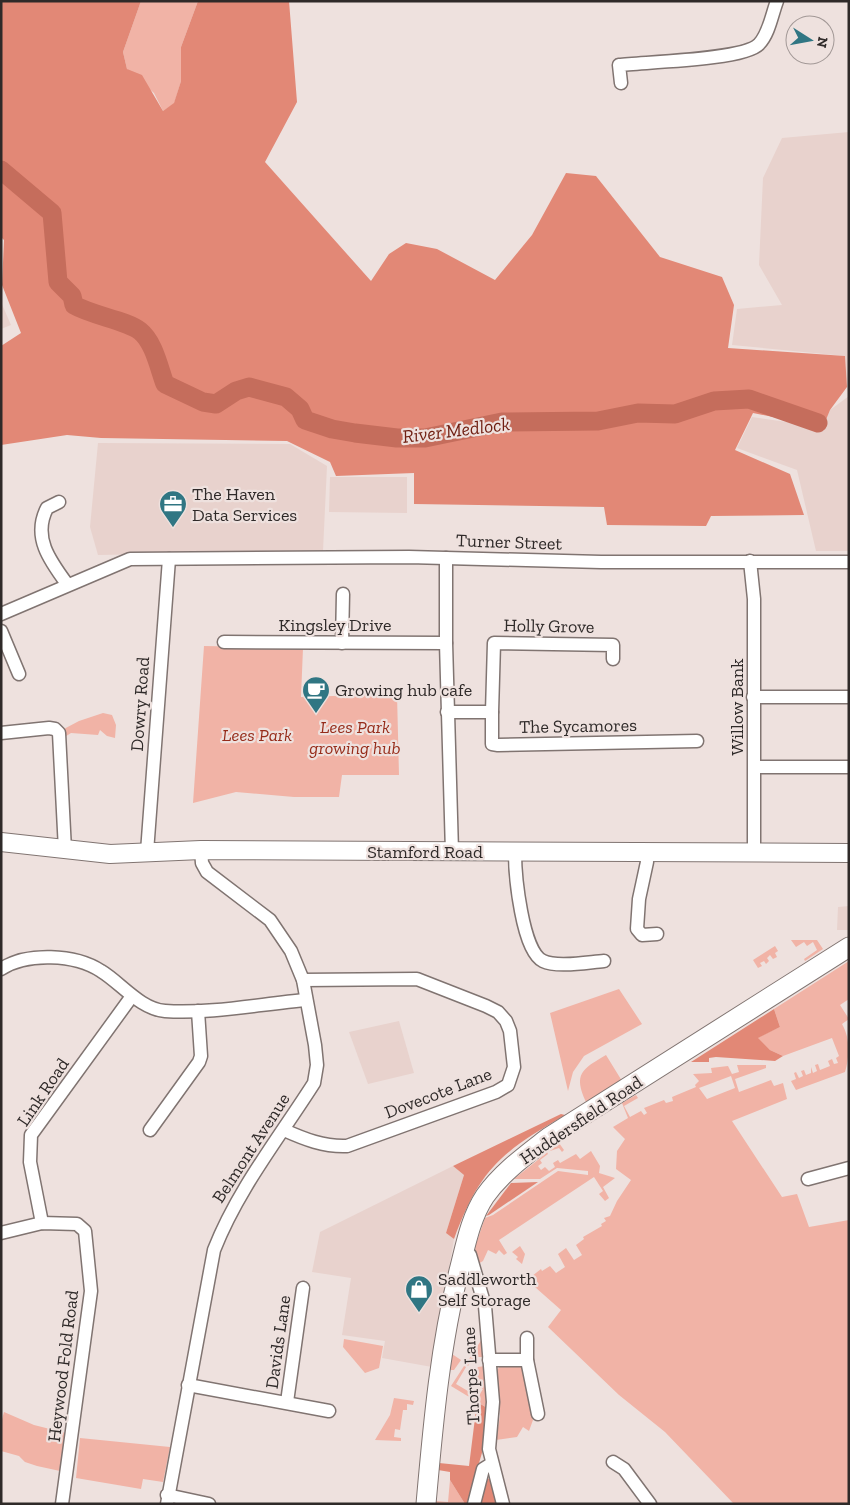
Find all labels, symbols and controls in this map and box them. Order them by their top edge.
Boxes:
north arrow [785,15,835,65]
text: N [813,36,832,50]
water label: River Medlock [401,412,511,448]
place label: The Haven Data Services [192,483,297,526]
office icon: The Haven Data Services [158,489,188,528]
street label: Turner Street [455,529,563,555]
street label: Kingsley Drive [279,614,391,636]
street label: Holly Grove [503,614,595,638]
street label: Dowry Road [126,656,154,752]
street label: Willow Bank [726,658,748,755]
cafe icon: Growing hub cafe [301,675,331,714]
place label: Growing hub cafe [335,679,472,701]
street label: The Sycamores [519,714,637,738]
park label: Lees Park growing hub [309,716,401,759]
park label: Lees Park [222,724,292,746]
street label: Stamford Road [367,841,483,863]
street label: Link Road [12,1054,74,1130]
street label: Dovecote Lane [381,1062,495,1124]
street label: Huddersfield Road [516,1071,647,1169]
street label: Belmont Avenue [207,1089,295,1207]
place label: Saddleworth Self Storage [438,1268,536,1311]
shop icon: Saddleworth Self Storage [404,1274,434,1313]
street label: Heywood Fold Road [43,1289,83,1443]
street label: Davids Lane [261,1294,295,1390]
street label: Thorpe Lane [457,1327,485,1425]

